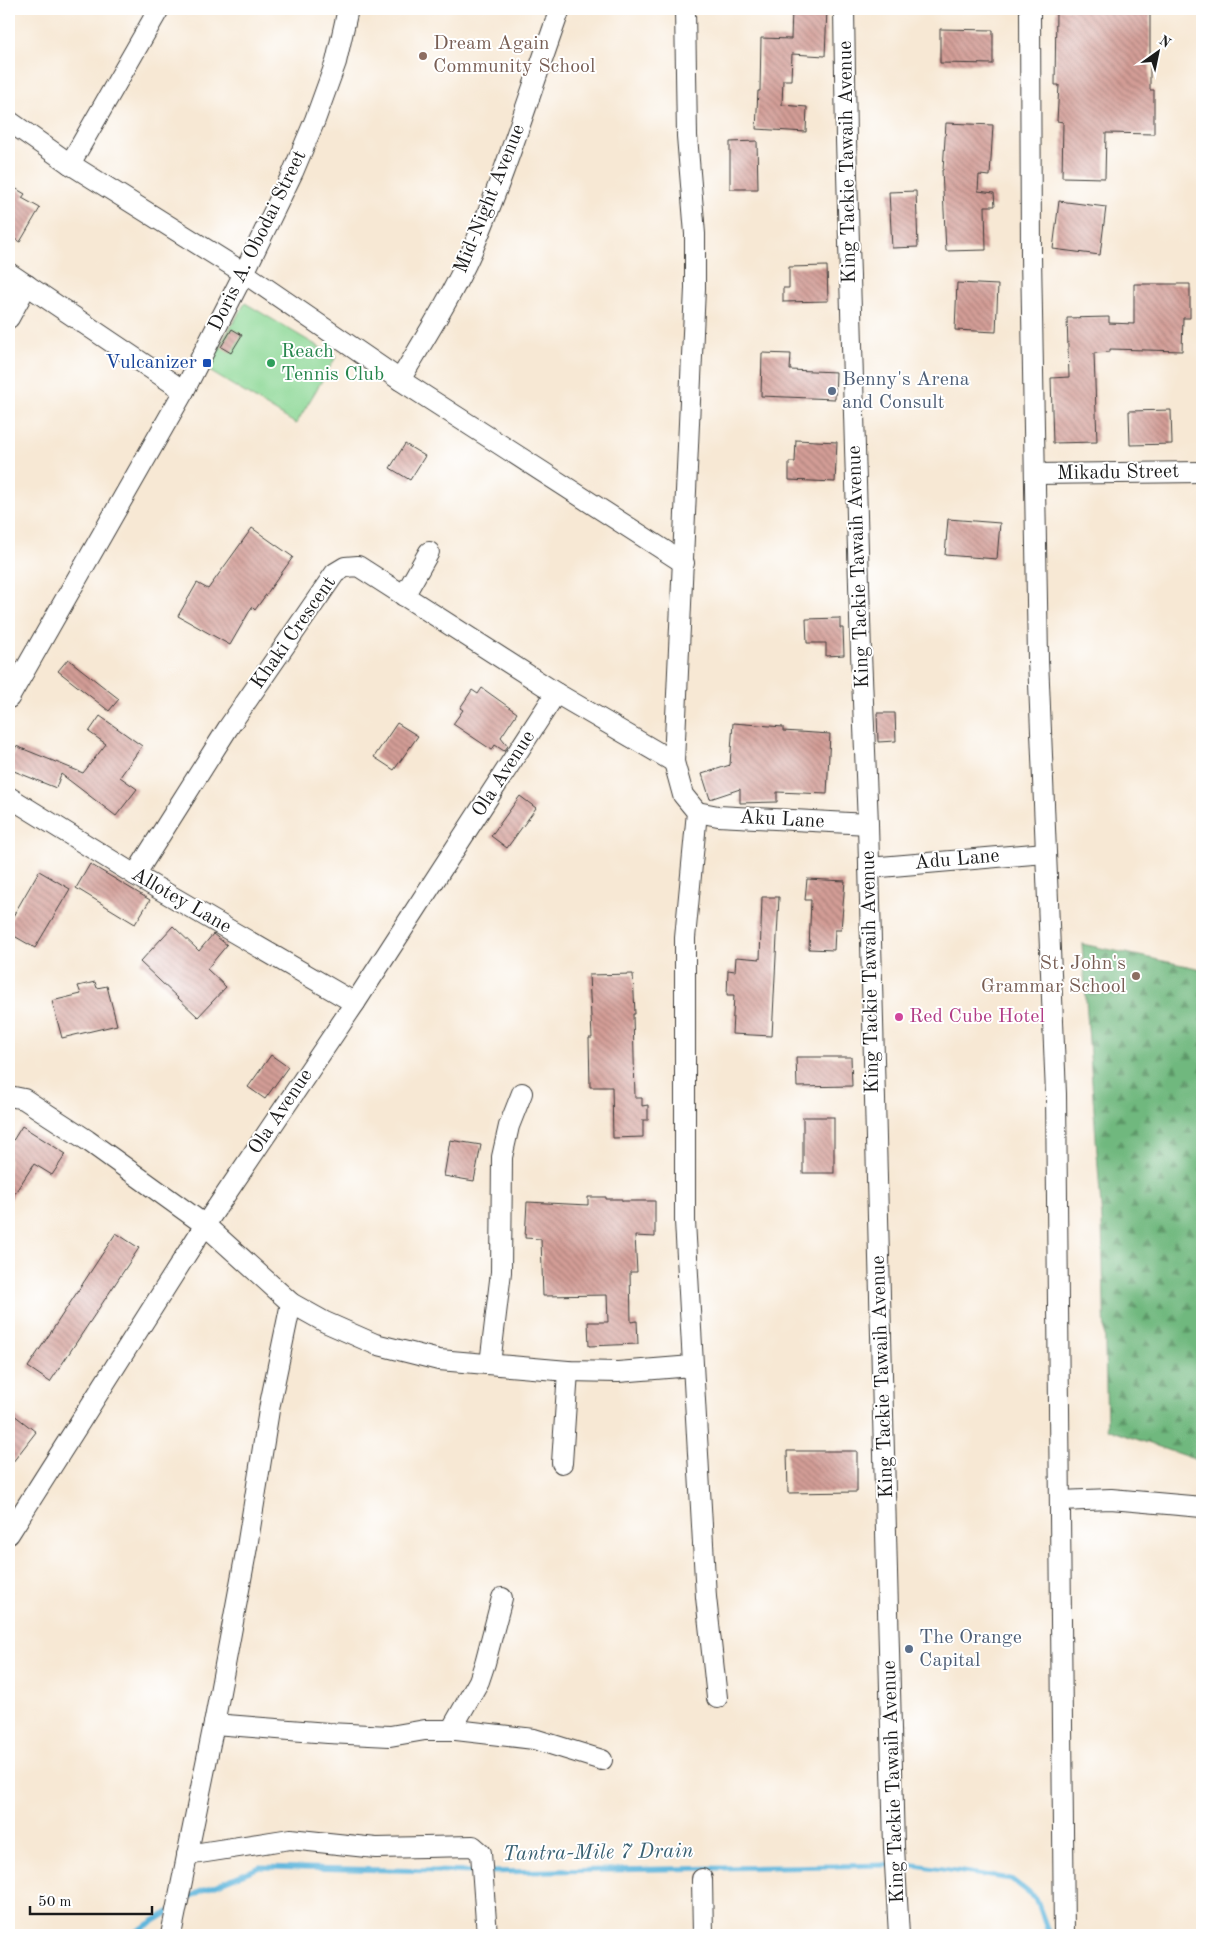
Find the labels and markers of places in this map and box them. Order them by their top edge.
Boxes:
place label: Dream Again Community School [433,34,595,77]
marker: Dream Again Community School [417,50,429,62]
place label: Reach Tennis Club [281,342,384,385]
place label: Vulcanizer [105,353,197,373]
marker: Vulcanizer [201,357,213,369]
marker: Reach Tennis Club [265,357,277,369]
place label: Benny's Arena and Consult [842,370,970,413]
marker: Benny's Arena and Consult [826,385,838,397]
place label: St. John's Grammar School [981,954,1126,997]
marker: St. John's Grammar School [1130,970,1142,982]
place label: Red Cube Hotel [909,1007,1045,1027]
marker: Red Cube Hotel [893,1011,905,1023]
place label: The Orange Capital [919,1628,1022,1671]
marker: The Orange Capital [903,1643,915,1655]

